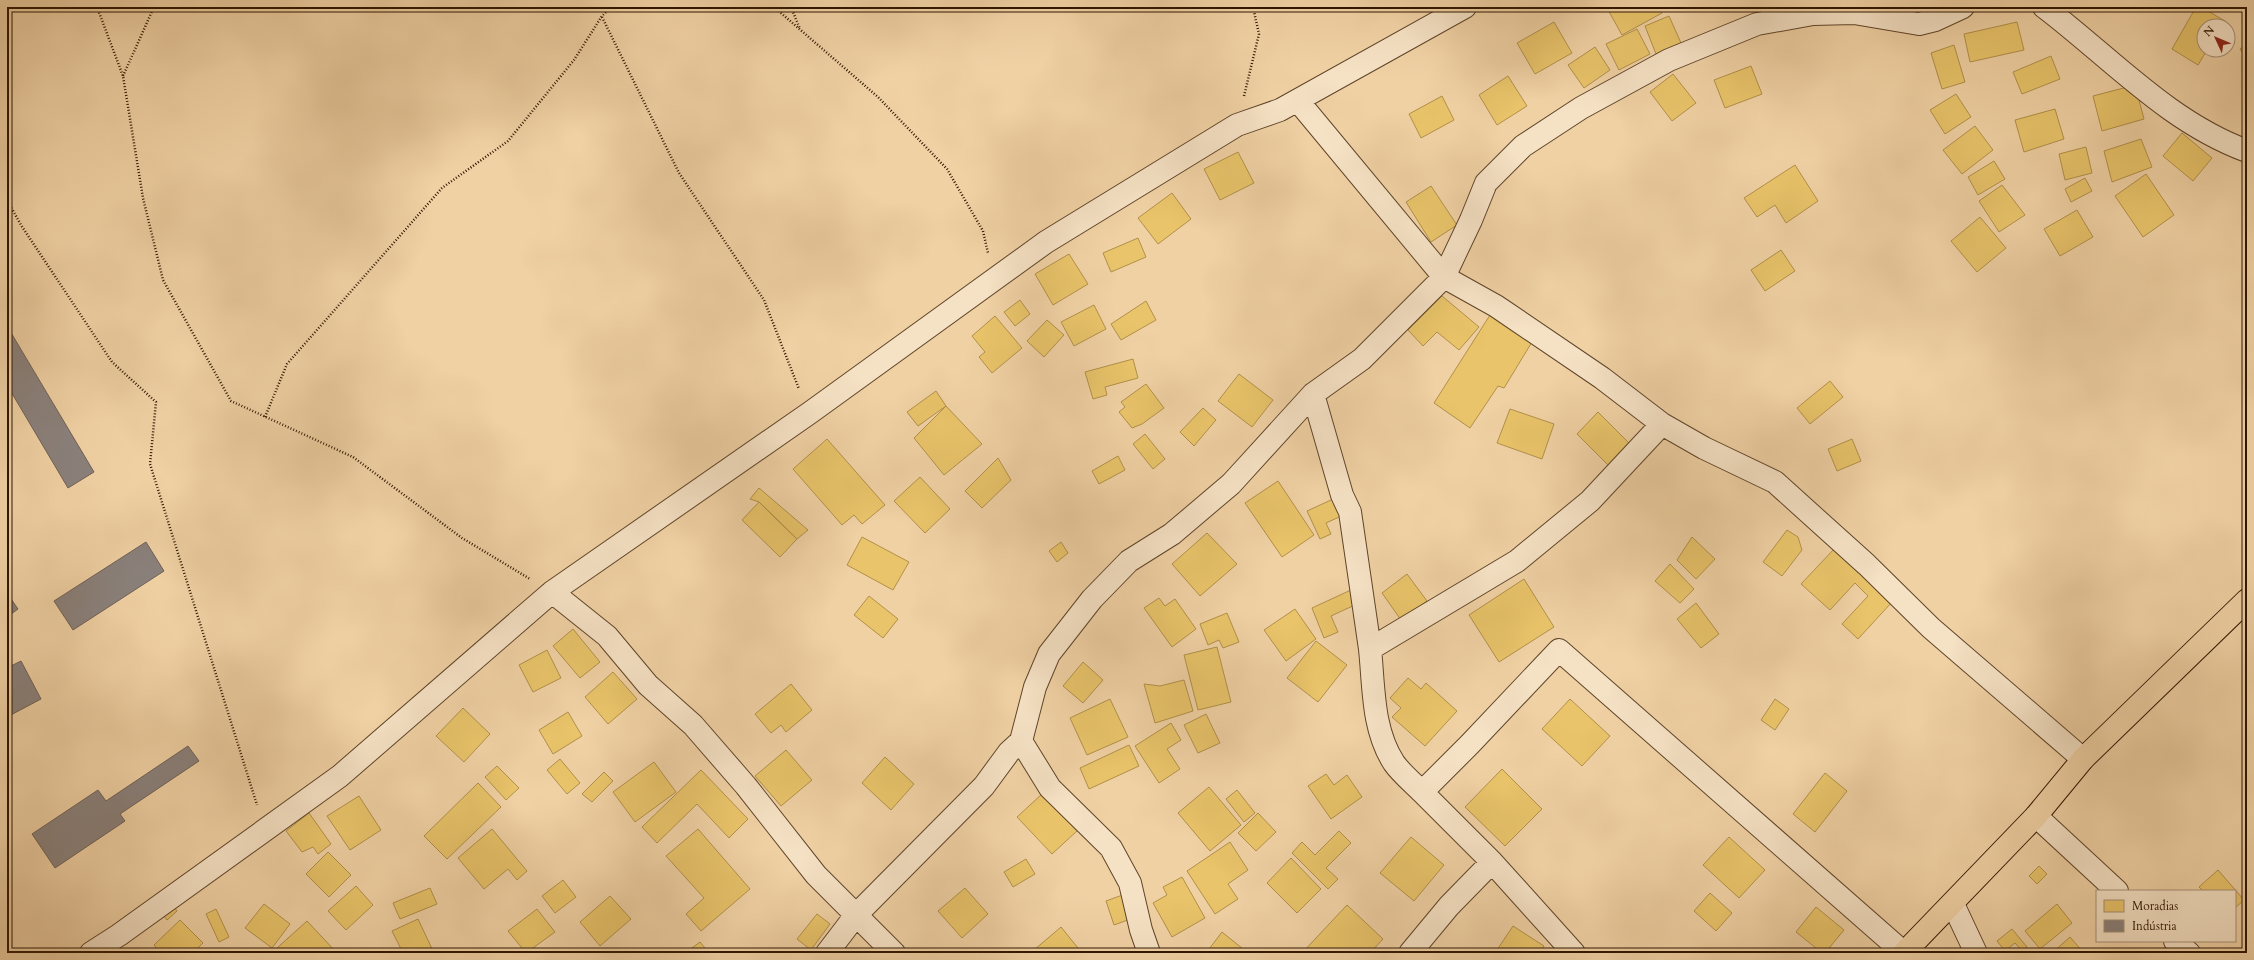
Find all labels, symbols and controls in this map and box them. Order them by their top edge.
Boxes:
north arrow [2196,18,2236,58]
text: N [2200,22,2218,40]
legend [2096,890,2236,942]
text: Moradias [2132,898,2178,914]
text: Indústria [2132,918,2177,934]

